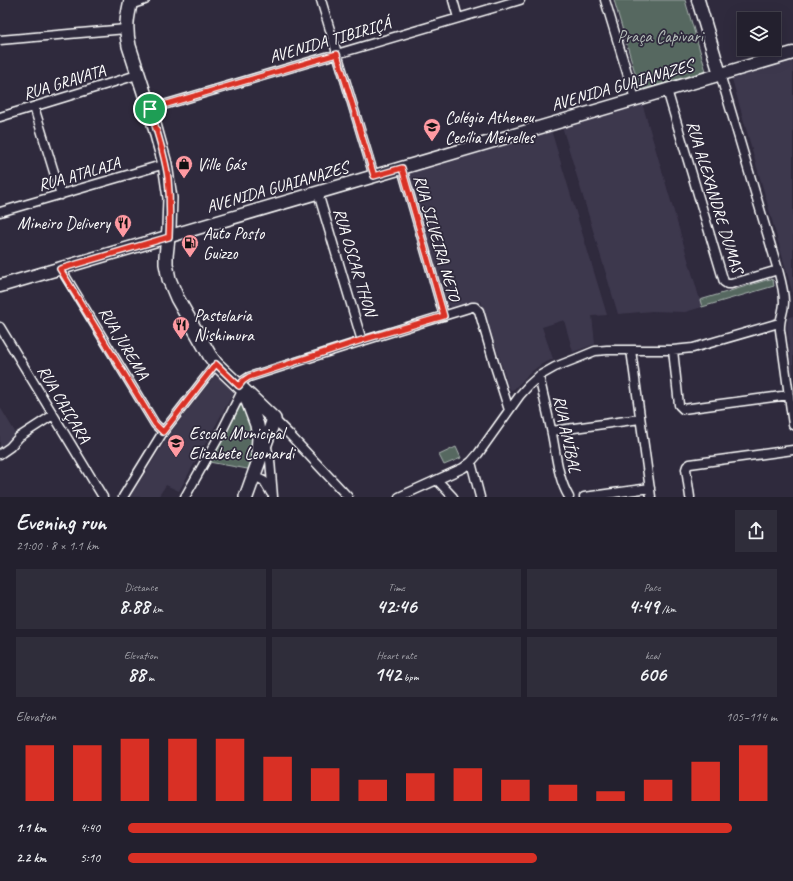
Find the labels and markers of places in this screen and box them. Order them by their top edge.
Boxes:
pin [133,92,167,126]
place label: Colégio Atheneu Cecília Meirelles [445,107,537,148]
school or university icon: Colégio Atheneu Cecília Meirelles [422,117,442,142]
shop icon: Ville Gás [174,154,194,179]
place label: Ville Gás [197,154,248,175]
place label: Mineiro Delivery [17,213,111,234]
restaurant icon: Mineiro Delivery [113,213,133,238]
place label: Auto Posto Guizzo [203,223,265,264]
fuel station icon: Auto Posto Guizzo [180,233,200,258]
place label: Pastelaria Nishimura [194,305,255,346]
restaurant icon: Pastelaria Nishimura [171,315,191,340]
place label: Escola Municipal Elizabete Leonardi [189,423,296,464]
school or university icon: Escola Municipal Elizabete Leonardi [166,433,186,458]

